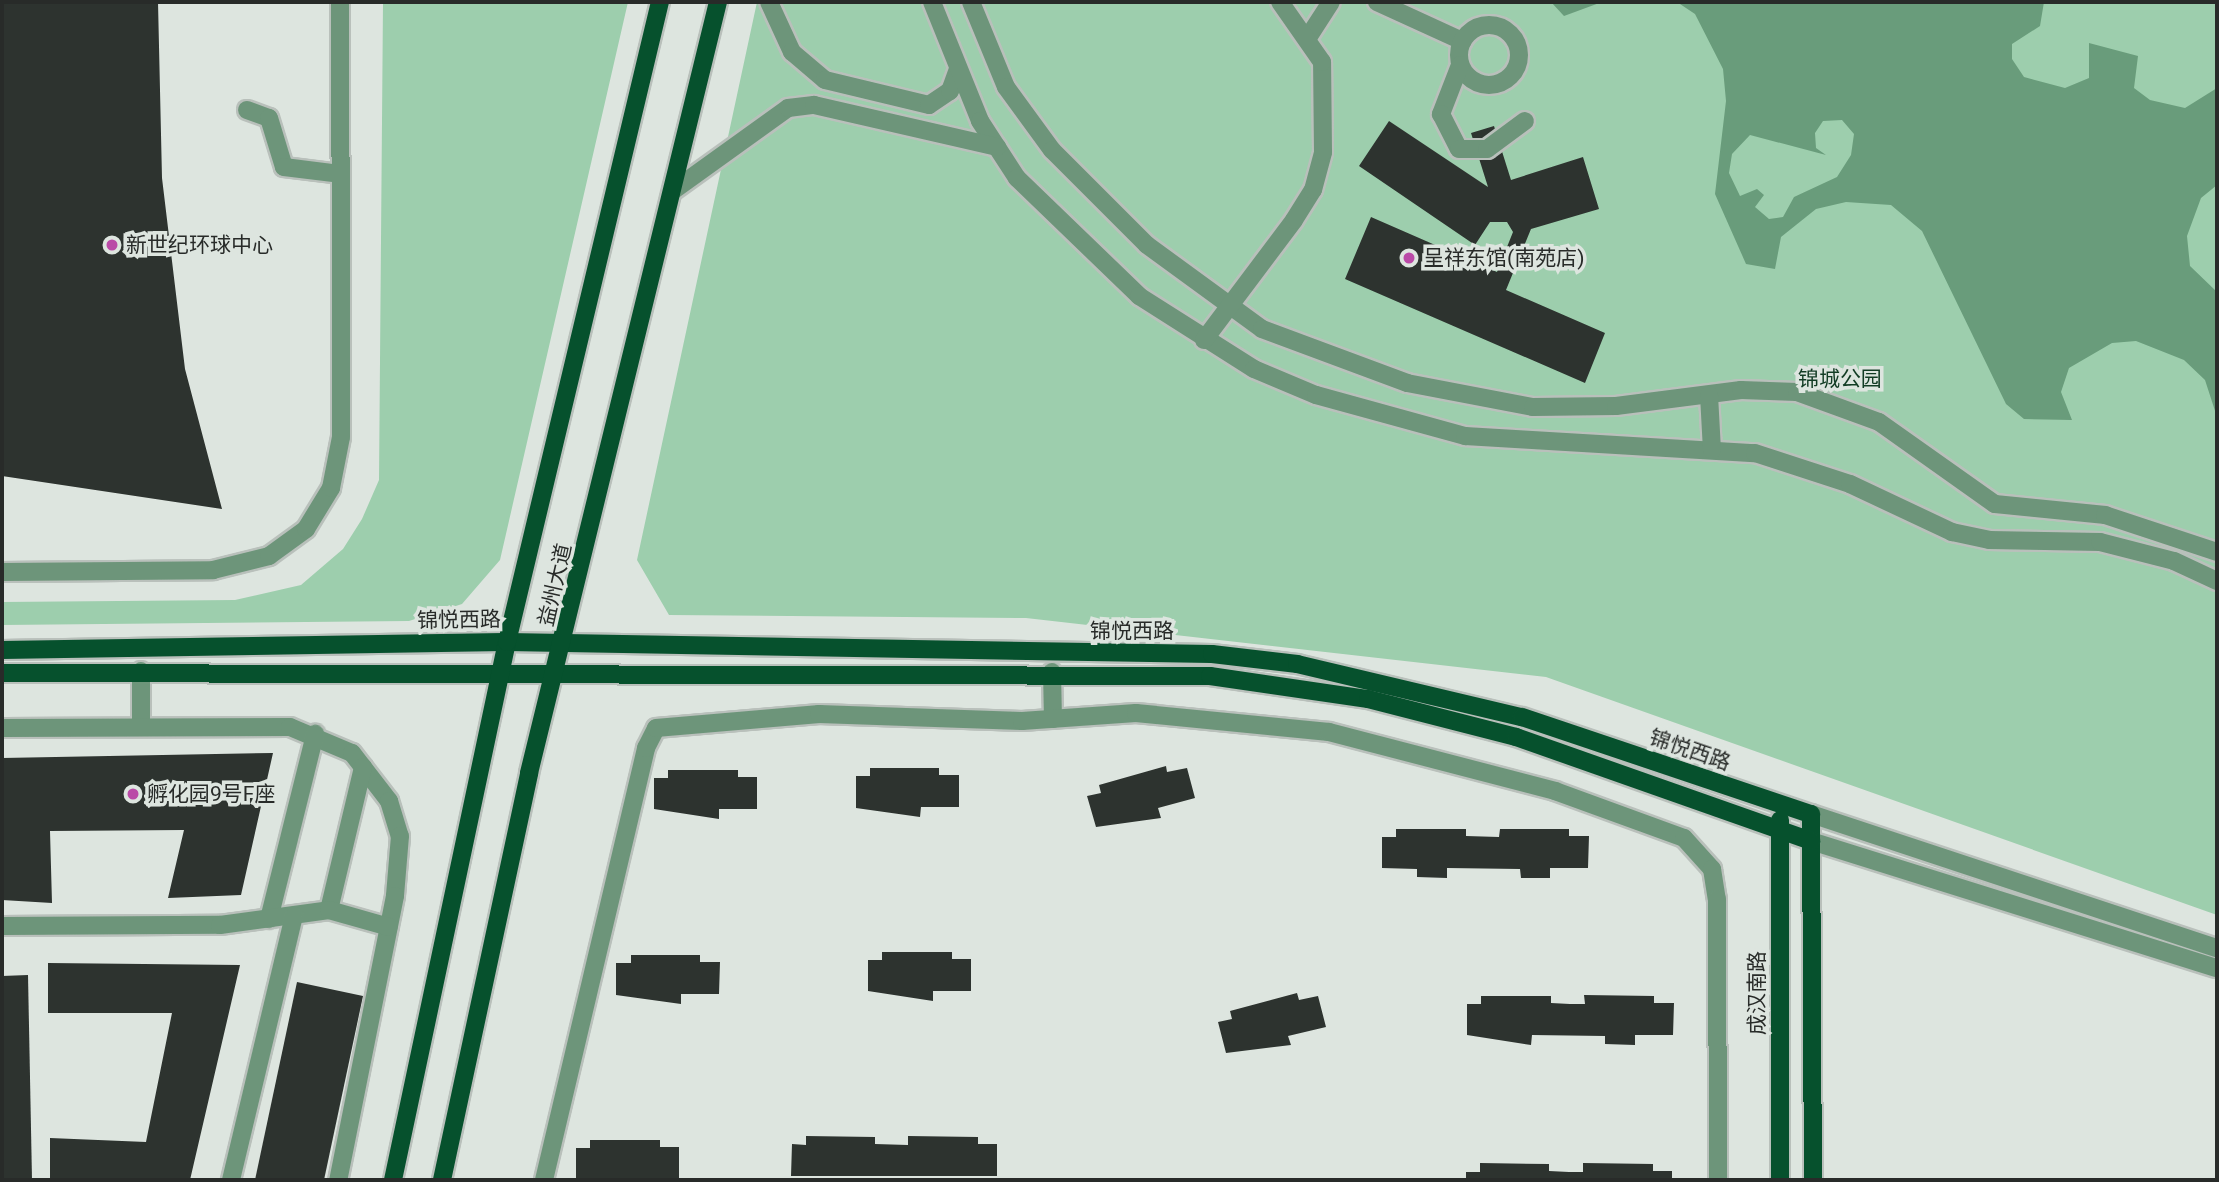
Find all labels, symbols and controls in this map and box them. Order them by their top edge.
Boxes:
place label: 新世纪环球中心 [126,232,273,258]
marker: 新世纪环球中心 [104,237,120,253]
place label: 呈祥东馆(南苑店) [1423,245,1584,271]
marker: 呈祥东馆(南苑店) [1401,250,1417,266]
park label: 锦城公园 [1798,366,1882,392]
street label: 益州大道 [533,541,577,629]
street label: 锦悦西路 [417,607,501,633]
street label: 锦悦西路 [1090,618,1174,644]
street label: 锦悦西路 [1646,724,1734,776]
place label: 孵化园9号F座 [147,781,275,807]
marker: 孵化园9号F座 [125,786,141,802]
street label: 成汉南路 [1744,951,1770,1035]

